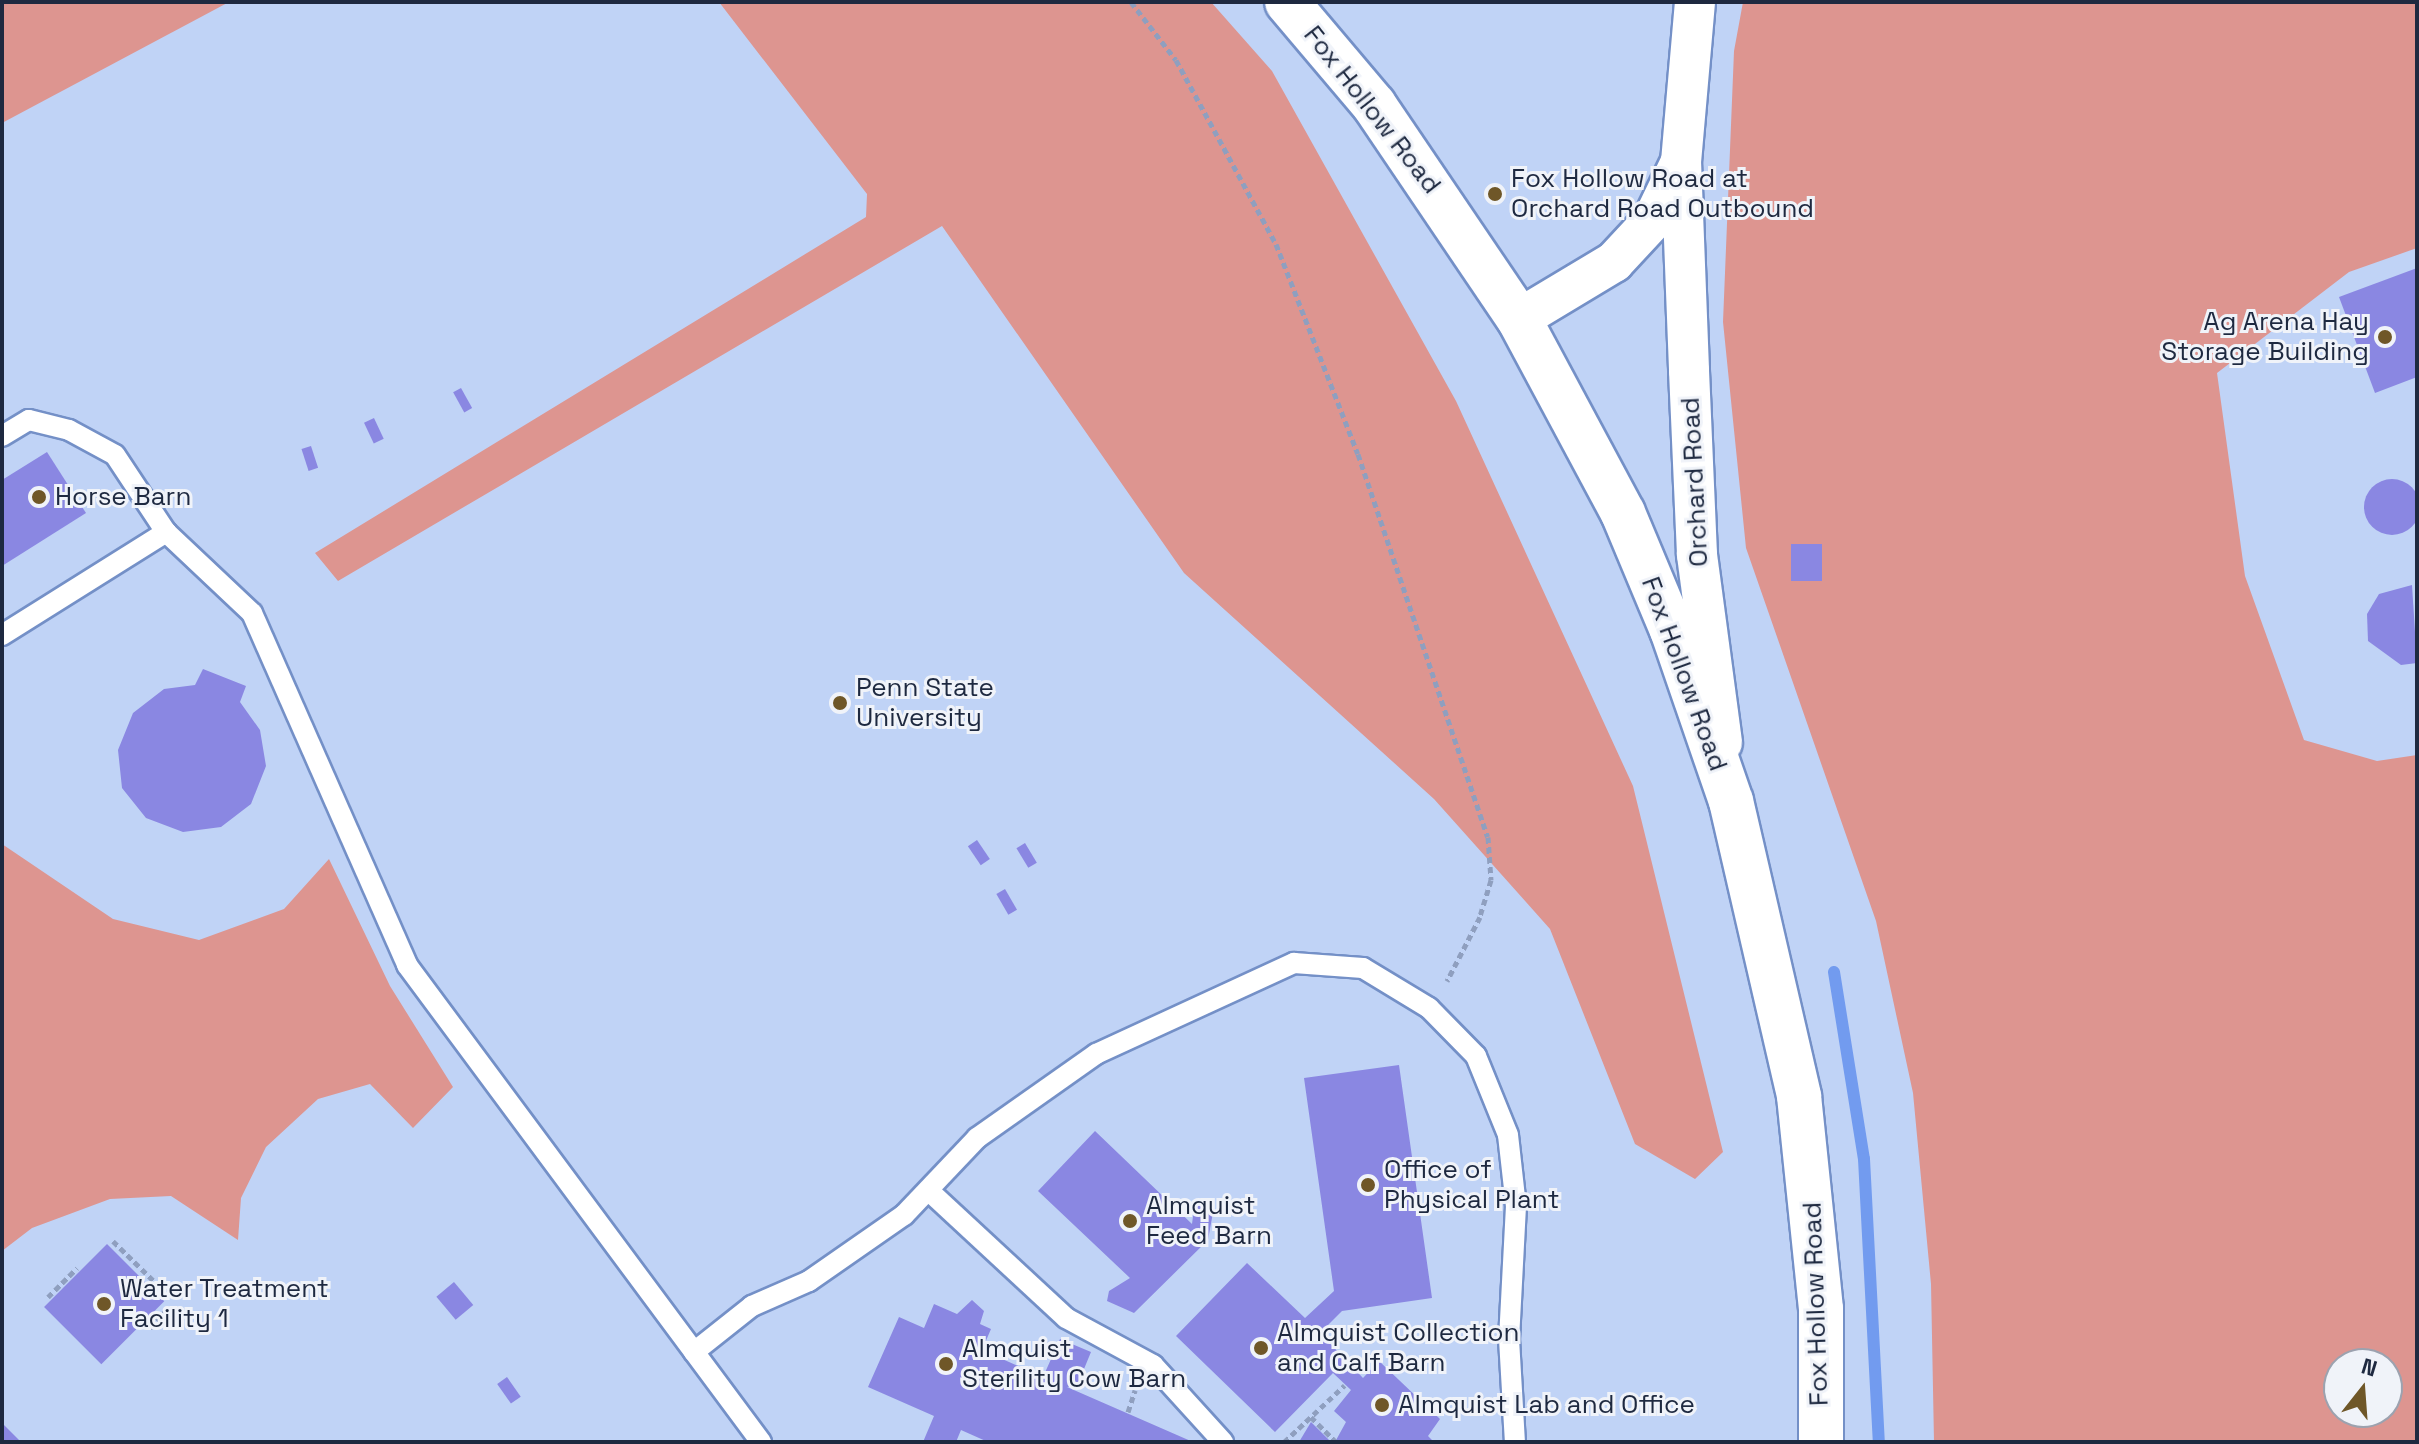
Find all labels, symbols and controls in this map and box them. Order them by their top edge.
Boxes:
street label: Fox Hollow Road [1297,20,1447,200]
place label: Fox Hollow Road at Orchard Road Outbound [1511,163,1814,224]
marker: Fox Hollow Road at Orchard Road Outbound [1486,185,1504,203]
place label: Ag Arena Hay Storage Building [2161,306,2369,368]
marker: Ag Arena Hay Storage Building [2376,328,2394,346]
street label: Orchard Road [1675,396,1715,568]
place label: Horse Barn [55,481,191,513]
marker: Horse Barn [30,488,48,506]
street label: Fox Hollow Road [1634,573,1734,775]
place label: Penn State University [856,672,994,734]
marker: Penn State University [831,694,849,712]
place label: Office of Physical Plant [1384,1154,1559,1216]
marker: Office of Physical Plant [1359,1176,1377,1194]
place label: Almquist Feed Barn [1146,1190,1272,1252]
street label: Fox Hollow Road [1797,1201,1835,1407]
marker: Almquist Feed Barn [1121,1212,1139,1230]
place label: Water Treatment Facility 1 [120,1273,329,1334]
marker: Water Treatment Facility 1 [95,1295,113,1313]
place label: Almquist Collection and Calf Barn [1277,1317,1519,1378]
place label: Almquist Sterility Cow Barn [962,1333,1186,1394]
marker: Almquist Collection and Calf Barn [1252,1339,1270,1357]
north arrow [2323,1348,2403,1428]
text: N [2358,1351,2381,1383]
marker: Almquist Sterility Cow Barn [937,1355,955,1373]
place label: Almquist Lab and Office [1398,1389,1695,1421]
marker: Almquist Lab and Office [1373,1396,1391,1414]

